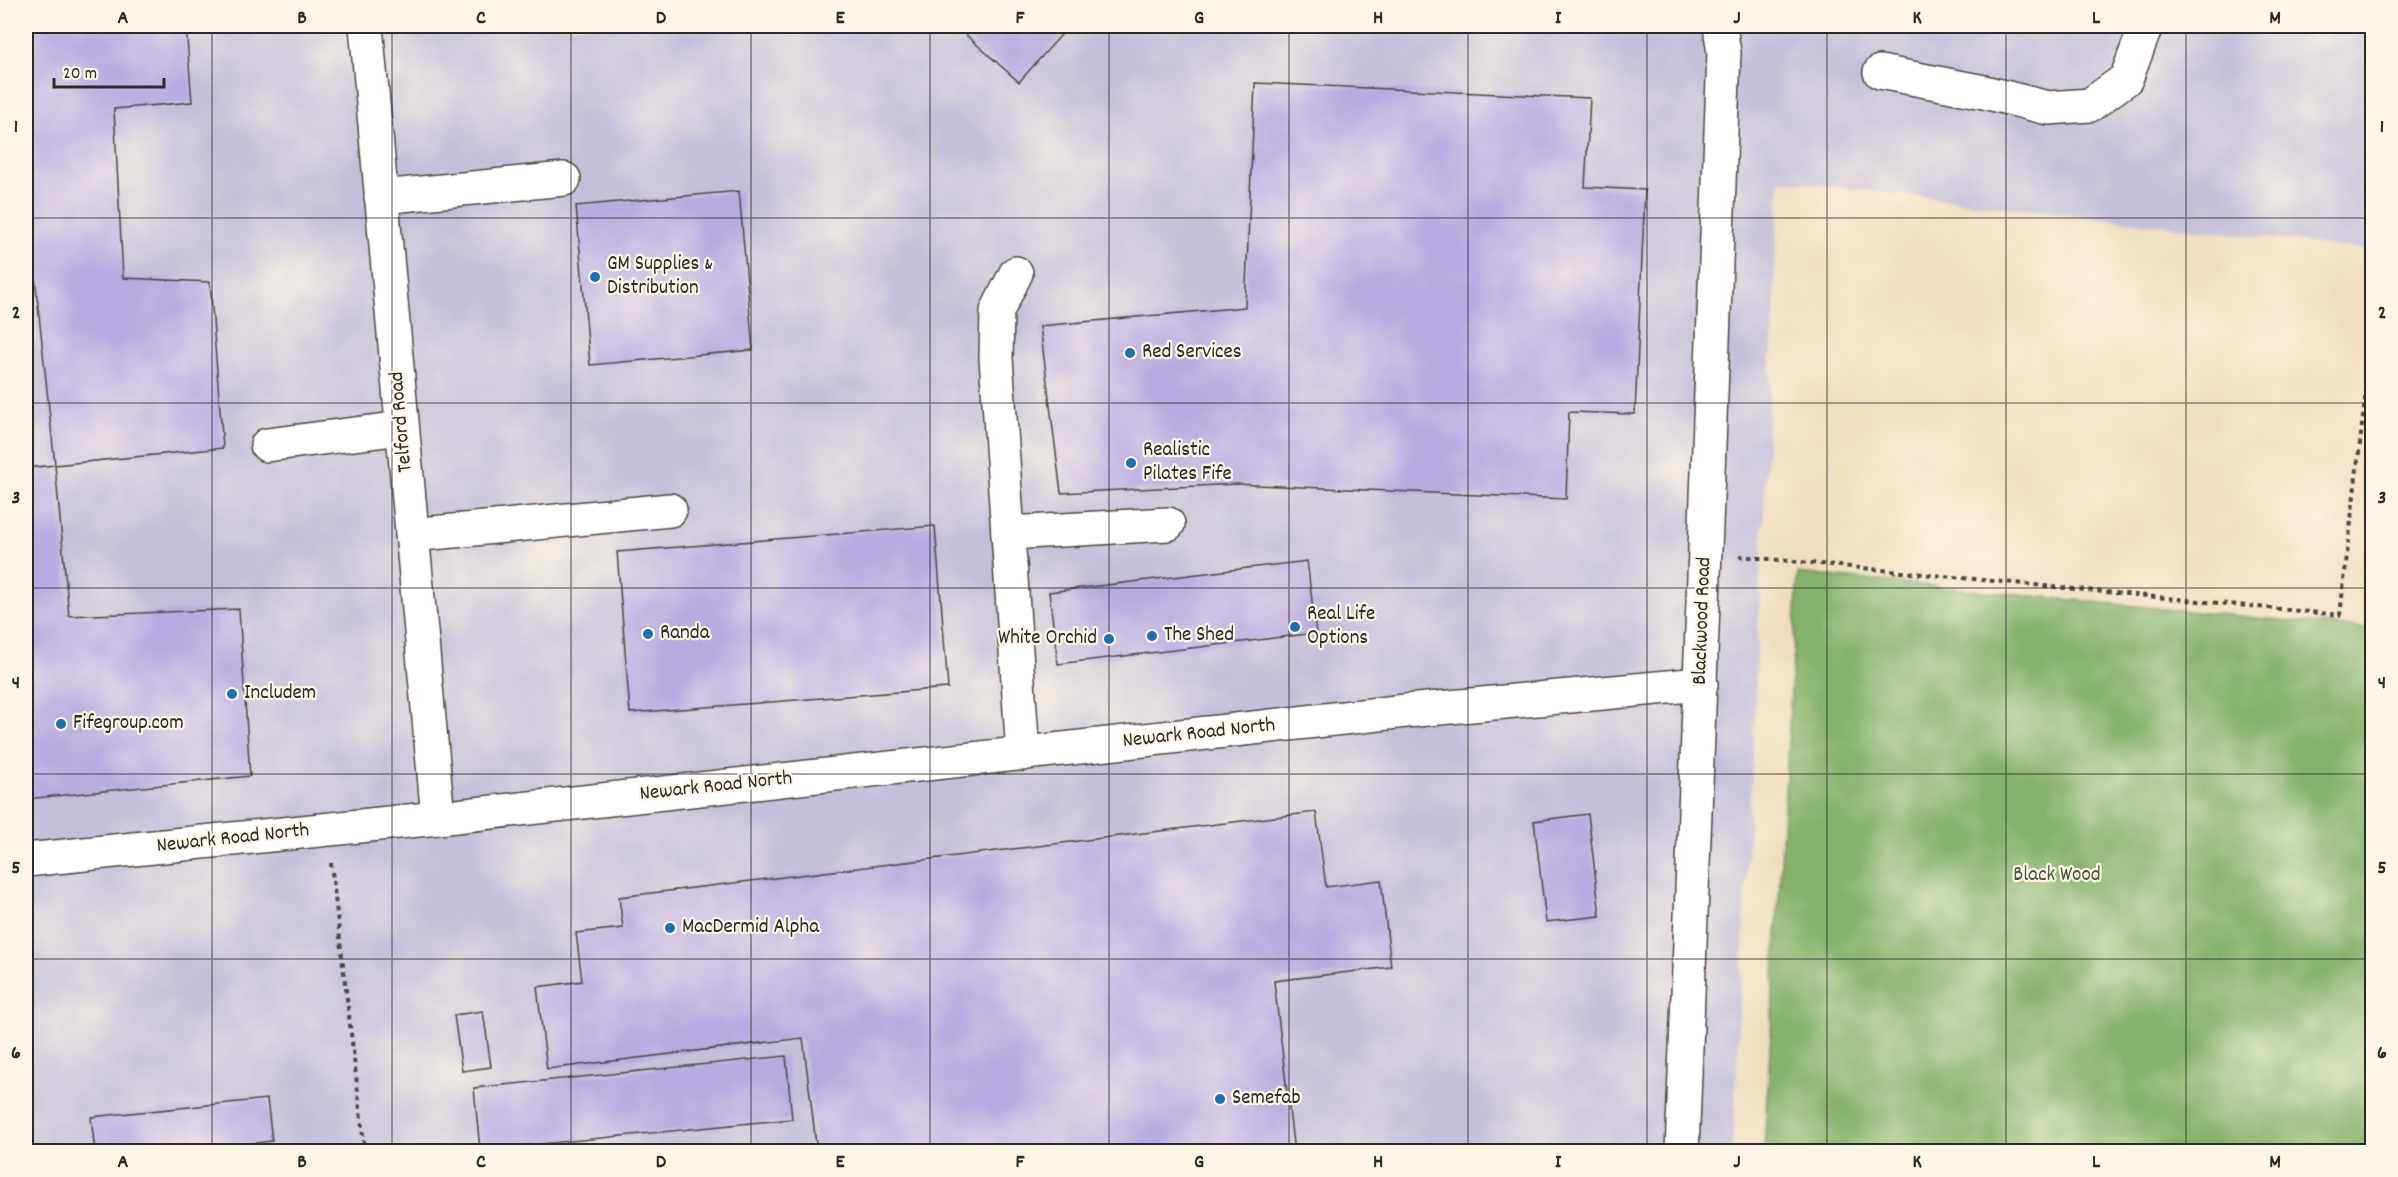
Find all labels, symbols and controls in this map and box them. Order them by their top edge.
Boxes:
text: A [118,5,129,33]
text: B [297,5,307,33]
text: C [476,5,486,33]
text: D [656,5,667,33]
text: E [835,5,845,33]
text: F [1016,5,1026,33]
text: G [1194,5,1204,33]
text: H [1373,5,1383,33]
text: I [1555,5,1562,33]
text: J [1733,5,1741,33]
text: K [1912,5,1922,33]
text: L [2092,5,2101,33]
text: M [2269,5,2281,33]
scale bar [54,51,164,89]
text: 20 m [63,62,97,87]
text: 1 [14,114,18,142]
text: 1 [2380,114,2384,142]
place label: GM Supplies & Distribution [607,250,713,304]
marker: GM Supplies & Distribution [588,270,602,284]
text: 2 [12,300,20,328]
text: 2 [2378,300,2386,328]
place label: Red Services [1142,338,1242,368]
marker: Red Services [1123,346,1137,360]
street label: Telford Road [383,370,421,474]
place label: Realistic Pilates Fife [1143,436,1232,490]
marker: Realistic Pilates Fife [1124,456,1138,470]
text: 3 [12,485,20,513]
text: 3 [2378,485,2386,513]
street label: Blackwood Road [1686,557,1720,685]
place label: Real Life Options [1307,600,1375,654]
place label: Randa [660,619,711,649]
marker: Real Life Options [1288,620,1302,634]
place label: The Shed [1164,621,1234,651]
place label: White Orchid [998,624,1097,654]
marker: Randa [641,627,655,641]
marker: The Shed [1145,629,1159,643]
marker: White Orchid [1102,632,1116,646]
text: 4 [12,670,20,698]
text: 4 [2378,670,2386,698]
place label: Includem [244,679,316,709]
marker: Includem [225,687,239,701]
place label: Fifegroup.com [73,709,184,739]
street label: Newark Road North [1121,711,1277,757]
marker: Fifegroup.com [54,717,68,731]
street label: Newark Road North [638,764,794,810]
street label: Newark Road North [155,816,311,862]
text: 5 [11,855,21,883]
text: 5 [2377,855,2387,883]
park label: Black Wood [2013,861,2101,891]
place label: MacDermid Alpha [682,913,820,943]
marker: MacDermid Alpha [663,921,677,935]
text: 6 [11,1040,21,1068]
text: 6 [2377,1040,2387,1068]
place label: Semefab [1232,1084,1301,1114]
marker: Semefab [1213,1092,1227,1106]
text: A [118,1149,129,1177]
text: B [297,1149,307,1177]
text: C [476,1149,486,1177]
text: D [656,1149,667,1177]
text: E [835,1149,845,1177]
text: F [1016,1149,1026,1177]
text: G [1194,1149,1204,1177]
text: H [1373,1149,1383,1177]
text: I [1555,1149,1562,1177]
text: J [1733,1149,1741,1177]
text: K [1912,1149,1922,1177]
text: L [2092,1149,2101,1177]
text: M [2269,1149,2281,1177]

